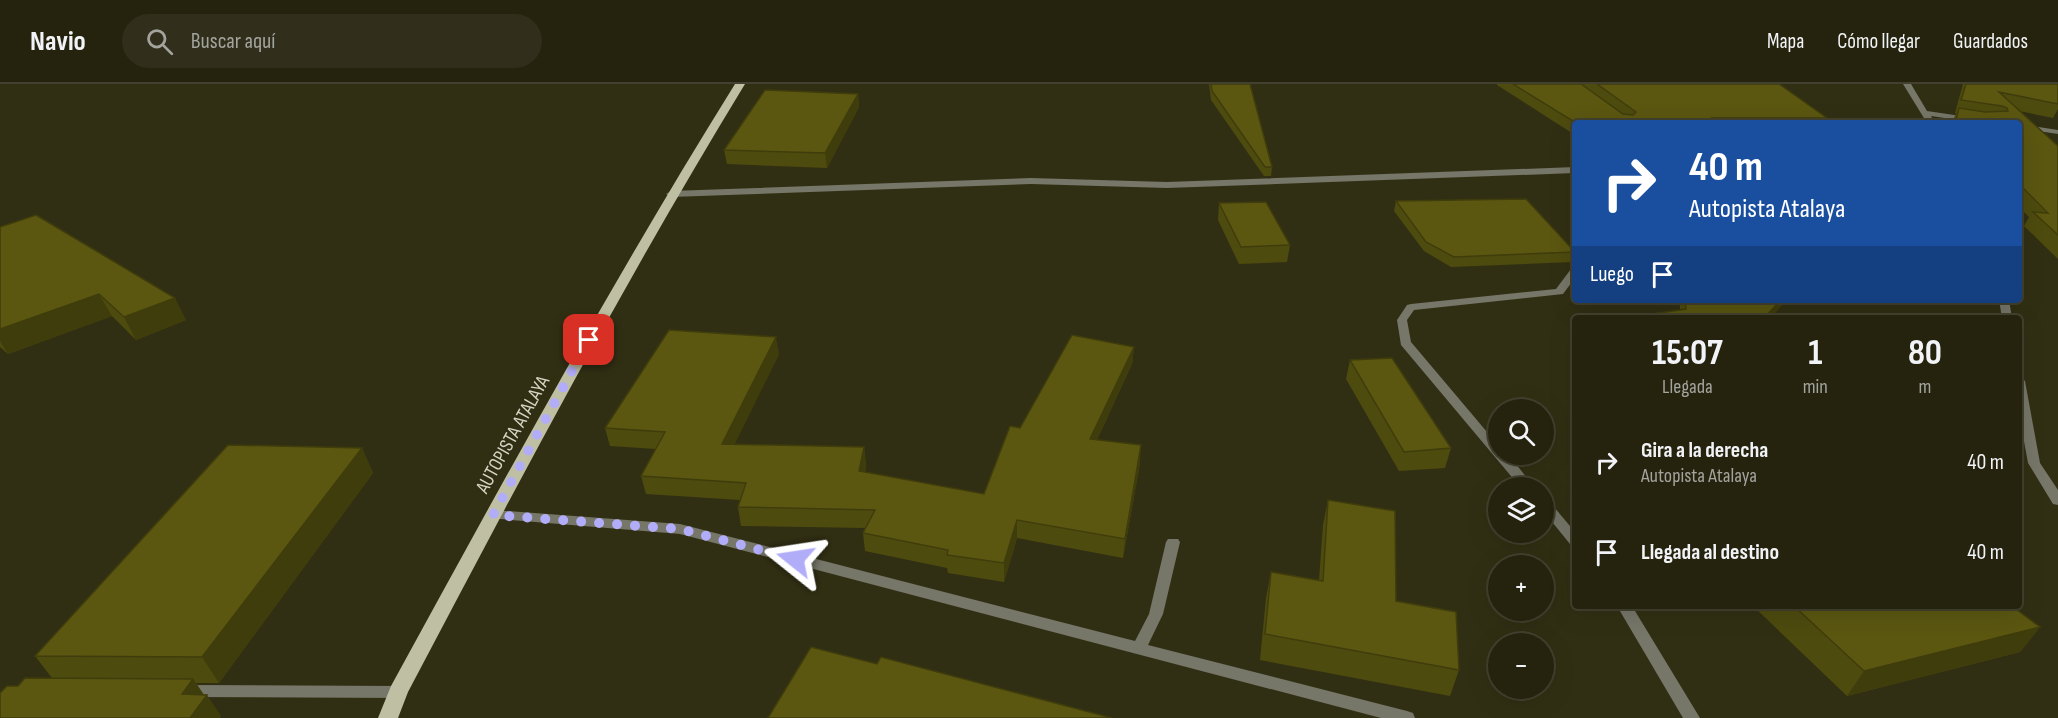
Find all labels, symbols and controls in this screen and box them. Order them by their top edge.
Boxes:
search box [122,14,542,68]
text: Navio [30,25,86,58]
icon: search [143,25,176,58]
text: Buscar aquí [191,28,275,55]
text: Mapa [1767,29,1804,54]
text: Cómo llegar [1837,29,1920,54]
text: Guardados [1953,29,2028,54]
text: 40 m [1689,142,1763,193]
icon: right [1590,144,1668,222]
text: Autopista Atalaya [1689,193,1846,225]
icon: arrive [1646,258,1679,291]
text: Luego [1590,261,1634,288]
pin [563,314,614,365]
icon: arrive [572,323,605,356]
text: 15:07 [1652,332,1723,375]
text: 1 [1808,332,1822,375]
text: 80 [1908,332,1942,375]
street label: AUTOPISTA ATALAYA [470,371,555,498]
text: Llegada [1662,375,1713,399]
text: min [1803,375,1828,399]
text: m [1919,375,1931,399]
map controls [1488,399,1554,699]
button: search [1488,399,1554,465]
text: Gira a la derecha [1641,437,1768,464]
icon: right [1590,446,1623,479]
text: 40 m [1967,449,2004,476]
text: Autopista Atalaya [1641,464,1757,488]
button: layers [1488,477,1554,543]
position arrow [763,527,827,591]
icon: arrive [1590,536,1623,569]
text: Llegada al destino [1641,539,1779,566]
text: 40 m [1967,539,2004,566]
button: + [1488,555,1554,621]
button: − [1488,633,1554,699]

